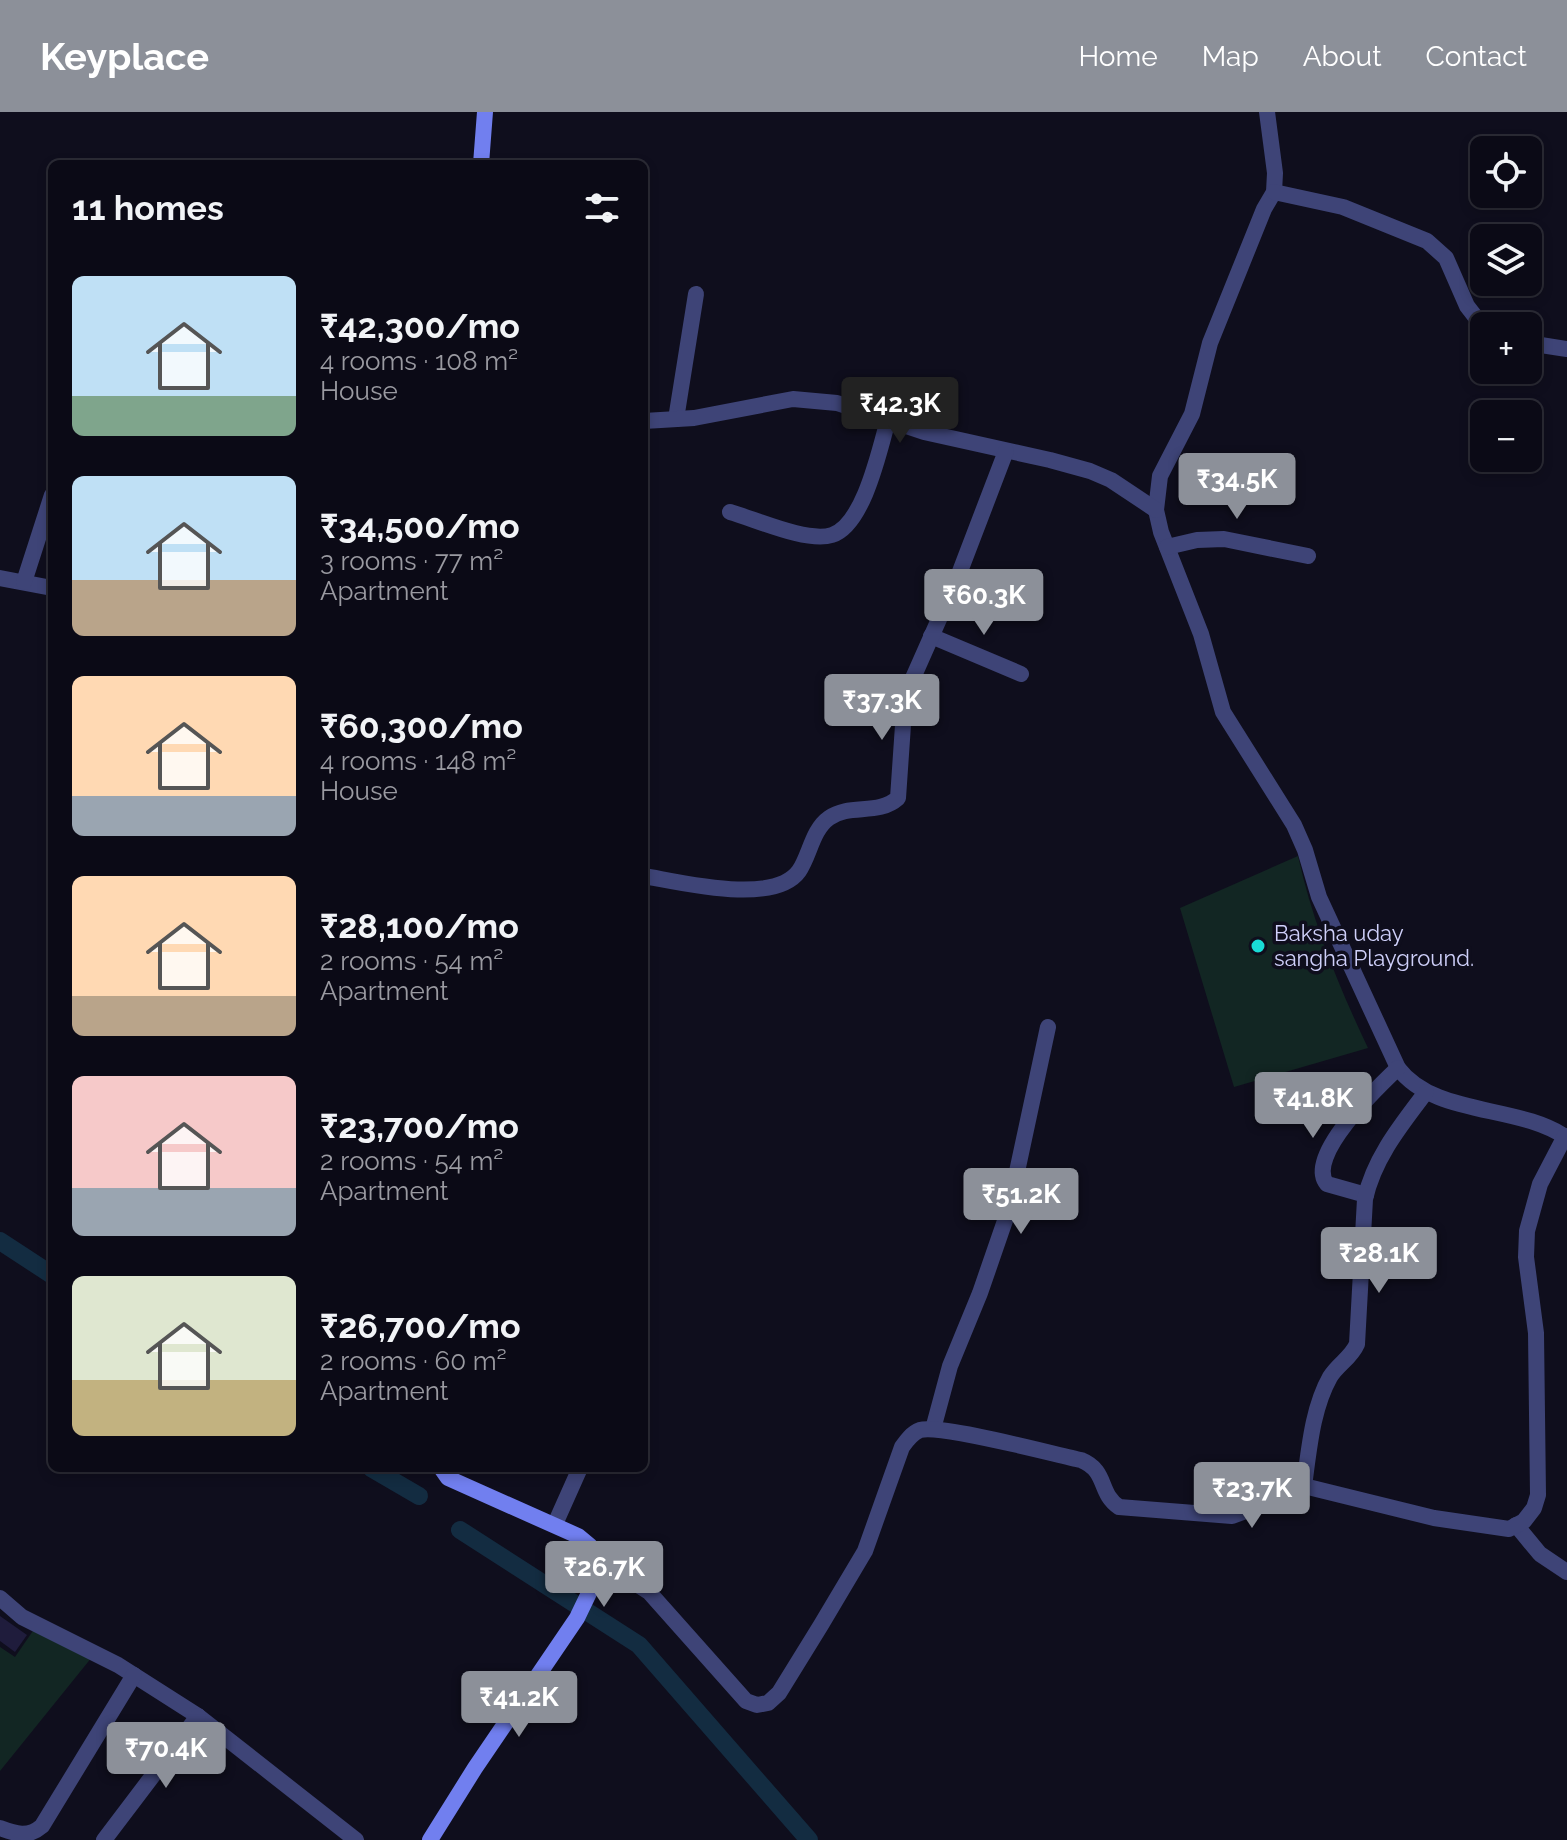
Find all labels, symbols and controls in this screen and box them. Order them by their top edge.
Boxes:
text: Keyplace [40,34,209,79]
text: Home [1078,40,1158,73]
text: Map [1202,40,1259,73]
text: About [1303,40,1382,73]
text: Contact [1426,40,1527,73]
map controls [1470,136,1542,472]
button: locate [1470,136,1542,208]
icon: filters [580,186,624,230]
text: 11 homes [72,188,224,228]
button: layers [1470,224,1542,296]
text: ₹42,300/mo [320,306,520,346]
icon: home [136,308,232,404]
button: + [1470,312,1542,384]
text: 4 rooms · 108 m² [320,346,518,376]
text: House [320,376,398,406]
pin: ₹42.3K [835,377,965,445]
text: ₹42.3K [859,388,941,418]
button: − [1470,400,1542,472]
pin: ₹34.5K [1172,453,1302,521]
text: ₹34.5K [1197,464,1277,494]
text: ₹34,500/mo [320,506,520,546]
icon: home [136,508,232,604]
text: 3 rooms · 77 m² [320,546,503,576]
pin: ₹60.3K [919,569,1049,637]
text: Apartment [320,576,449,606]
text: ₹60.3K [942,580,1026,610]
pin: ₹37.3K [817,674,947,742]
text: ₹37.3K [842,685,922,715]
text: ₹60,300/mo [320,706,523,746]
icon: home [136,708,232,804]
text: 4 rooms · 148 m² [320,746,516,776]
text: House [320,776,398,806]
text: ₹28,100/mo [320,906,519,946]
icon: home [136,908,232,1004]
place label: Baksha uday sangha Playground. [1274,920,1474,971]
marker: Baksha uday sangha Playground. [1249,937,1267,955]
text: 2 rooms · 54 m² [320,946,503,976]
text: Apartment [320,976,449,1006]
pin: ₹41.8K [1248,1072,1378,1140]
text: ₹41.8K [1273,1083,1353,1113]
text: ₹23,700/mo [320,1106,519,1146]
icon: home [136,1108,232,1204]
text: 2 rooms · 54 m² [320,1146,503,1176]
pin: ₹51.2K [956,1168,1086,1236]
text: Apartment [320,1176,449,1206]
text: ₹51.2K [981,1179,1061,1209]
pin: ₹28.1K [1314,1227,1444,1295]
text: ₹28.1K [1339,1238,1419,1268]
text: ₹26,700/mo [320,1306,521,1346]
icon: home [136,1308,232,1404]
text: 2 rooms · 60 m² [320,1346,507,1376]
text: Apartment [320,1376,449,1406]
pin: ₹23.7K [1187,1462,1317,1530]
text: ₹23.7K [1212,1473,1292,1503]
pin: ₹26.7K [539,1541,669,1609]
text: ₹26.7K [563,1552,645,1582]
pin: ₹41.2K [454,1671,584,1739]
text: ₹41.2K [479,1682,559,1712]
pin: ₹70.4K [101,1722,231,1790]
text: ₹70.4K [125,1733,207,1763]

